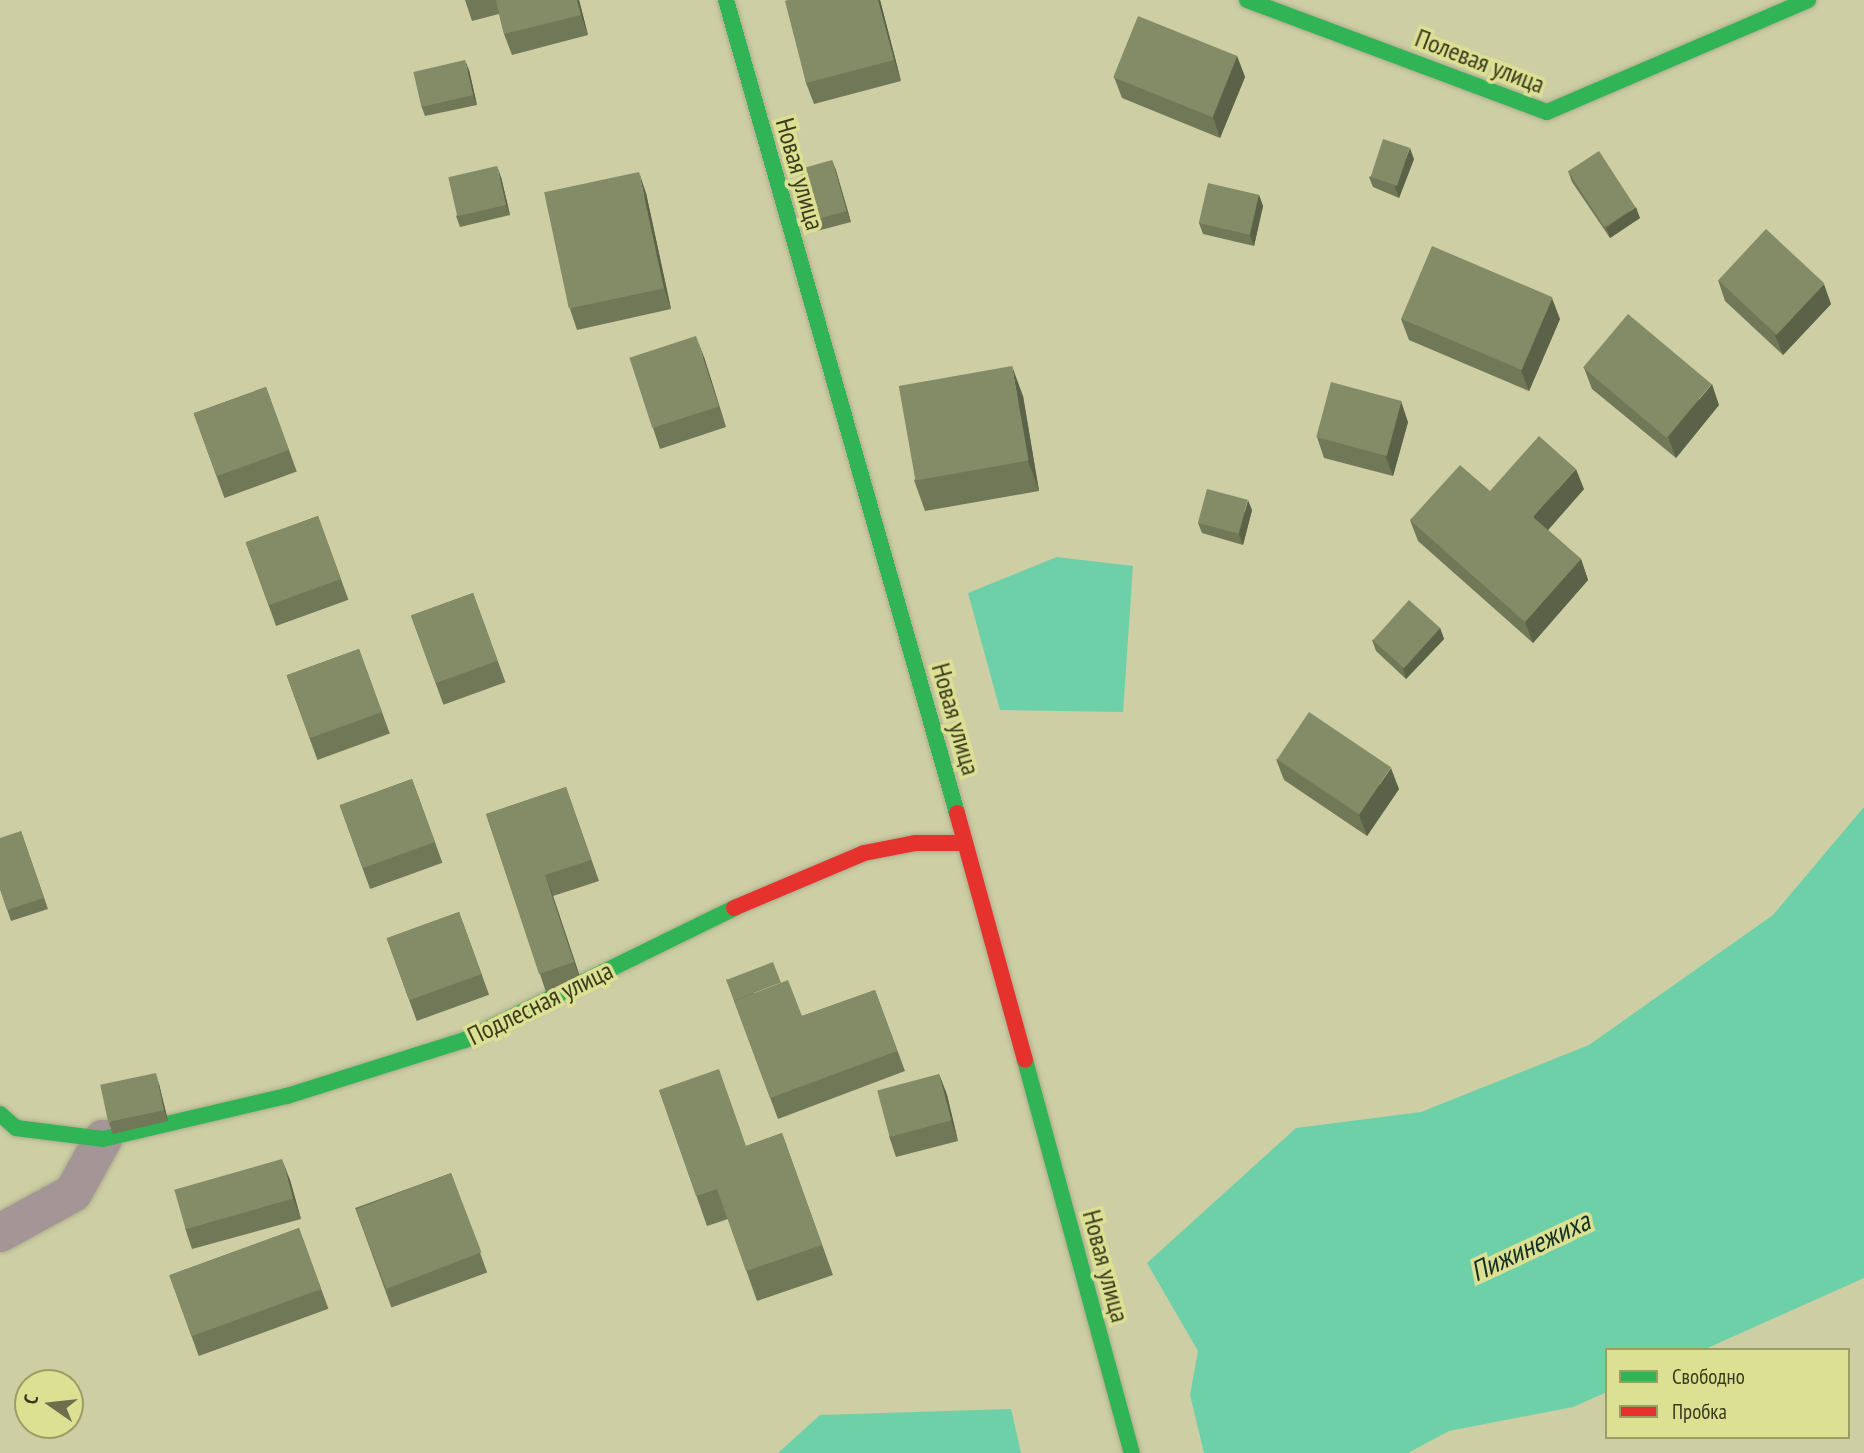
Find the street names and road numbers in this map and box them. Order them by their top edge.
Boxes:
street label: Полевая улица [1411,22,1549,100]
street label: Новая улица [769,114,831,234]
street label: Новая улица [925,659,987,779]
street label: Подлесная улица [462,954,618,1052]
street label: Новая улица [1076,1206,1136,1326]

